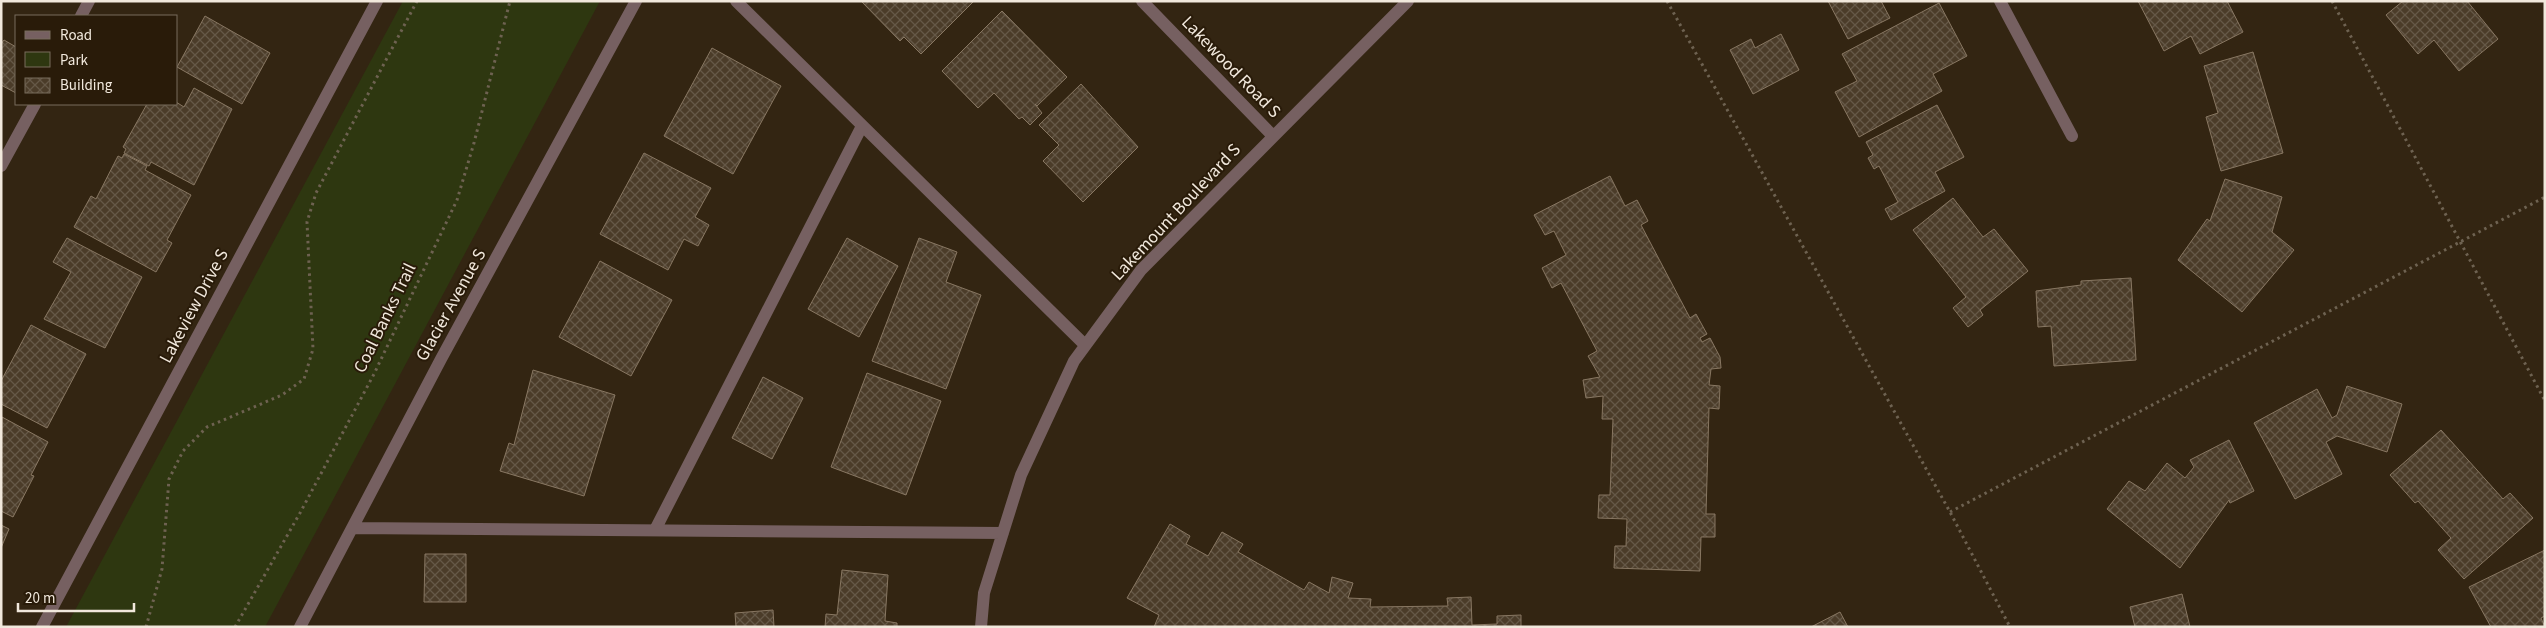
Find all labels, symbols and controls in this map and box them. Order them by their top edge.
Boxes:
street label: Lakewood Road S [1176,10,1286,124]
legend [15,15,178,105]
text: Road [60,25,92,46]
text: Park [60,50,89,71]
text: Building [60,75,113,96]
street label: Lakemount Boulevard S [1106,138,1246,286]
street label: Lakeview Drive S [153,244,235,368]
street label: Glacier Avenue S [410,244,492,366]
street label: Coal Banks Trail [348,259,422,377]
scale bar [18,580,134,612]
text: 20 m [25,588,55,609]

